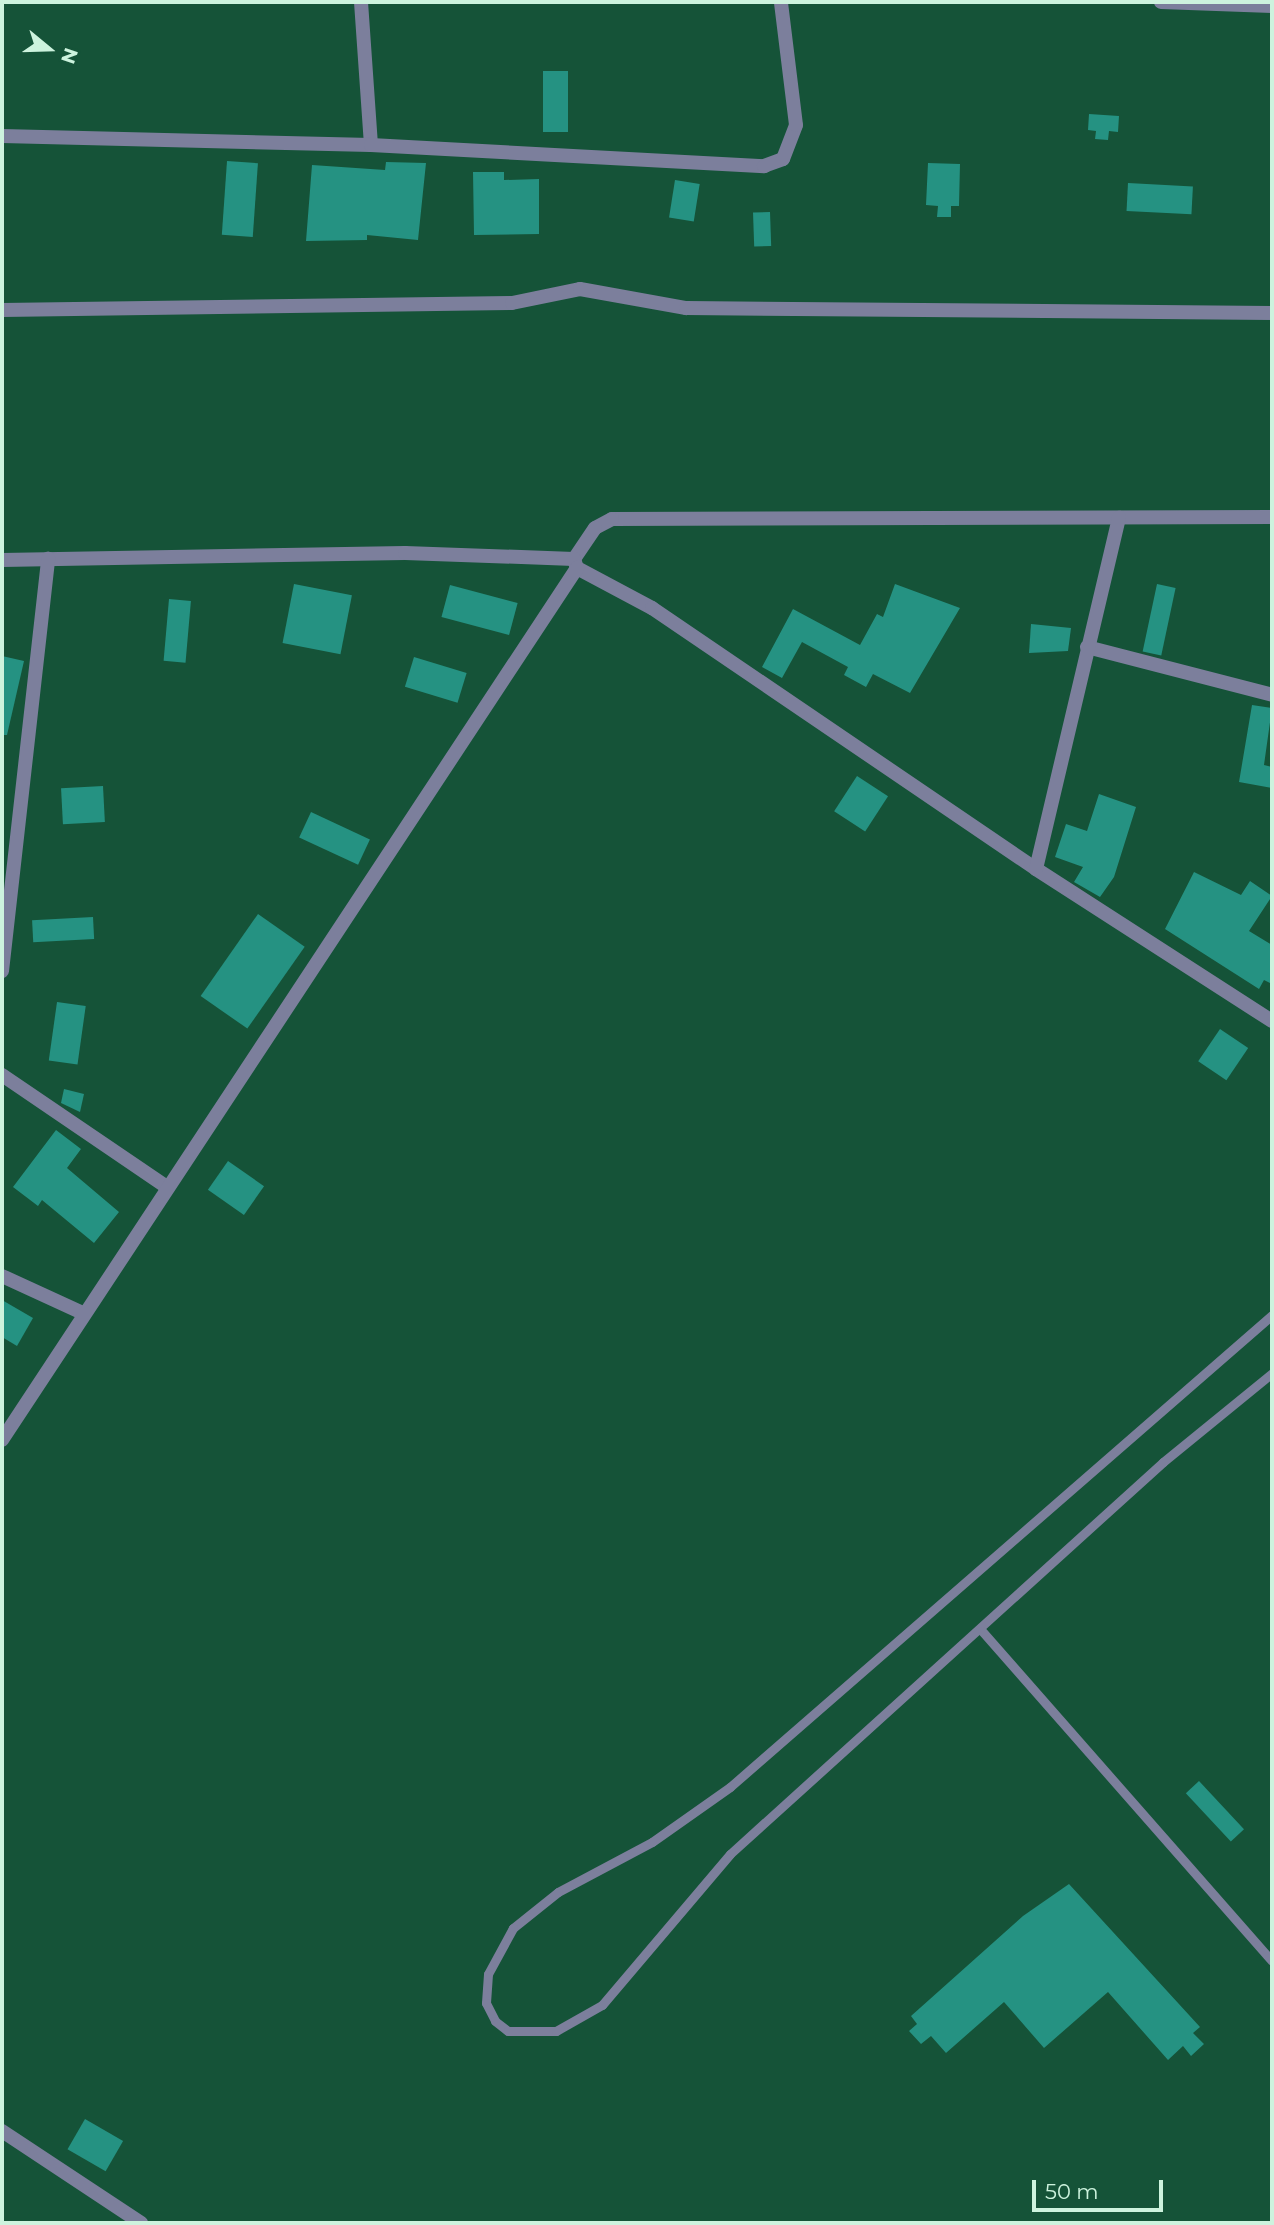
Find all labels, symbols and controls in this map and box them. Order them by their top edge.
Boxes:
north arrow [14,14,84,84]
text: N [56,45,83,67]
scale bar [1036,2166,1167,2210]
text: 50 m [1045,2179,1099,2204]

